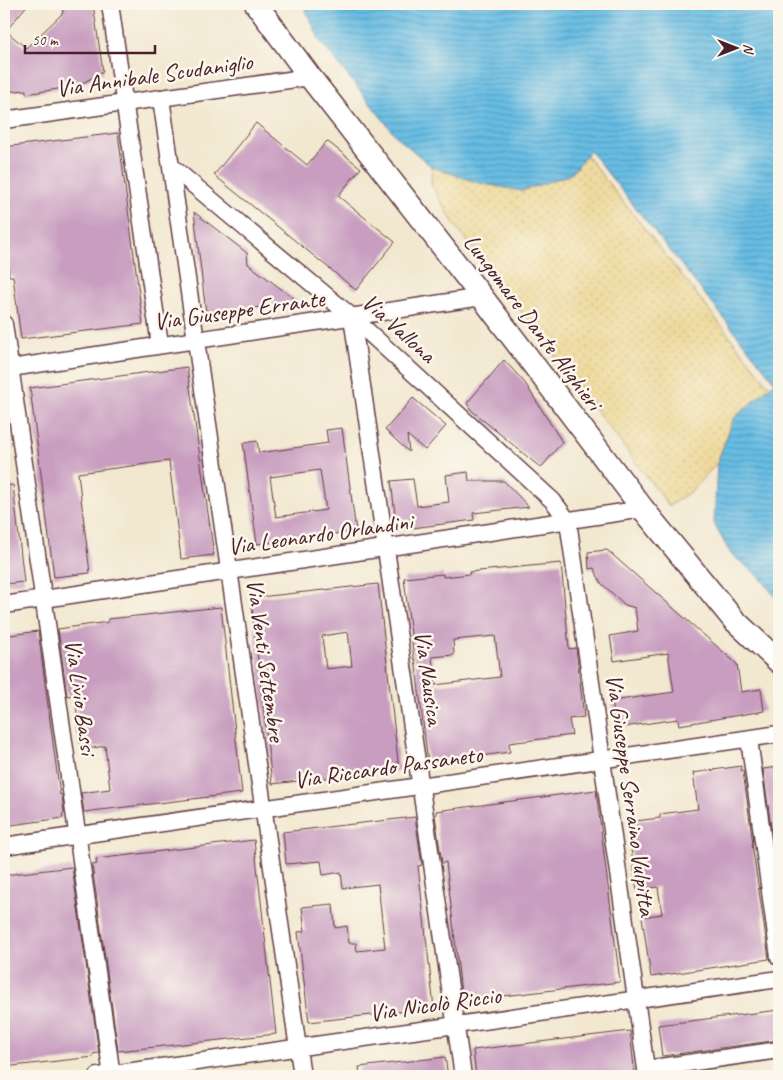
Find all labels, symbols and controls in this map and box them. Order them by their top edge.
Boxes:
scale bar [25,22,155,54]
north arrow [710,22,760,72]
text: 50 m [32,31,59,50]
text: N [740,44,757,55]
street label: Via Annibale Scudaniglio [54,46,256,104]
street label: Lungomare Dante Alighieri [457,228,611,418]
street label: Via Giuseppe Errante [152,283,328,337]
street label: Via Vallona [356,287,443,370]
street label: Via Leonardo Orlandini [226,506,418,562]
street label: Via Venti Settembre [240,577,293,745]
street label: Via Nausica [408,629,451,729]
street label: Via Livio Bassi [58,637,104,759]
street label: Via Giuseppe Serraino Vulpitta [599,672,663,919]
street label: Via Riccardo Passaneto [292,739,486,795]
street label: Via Nicolò Riccio [367,980,504,1028]

